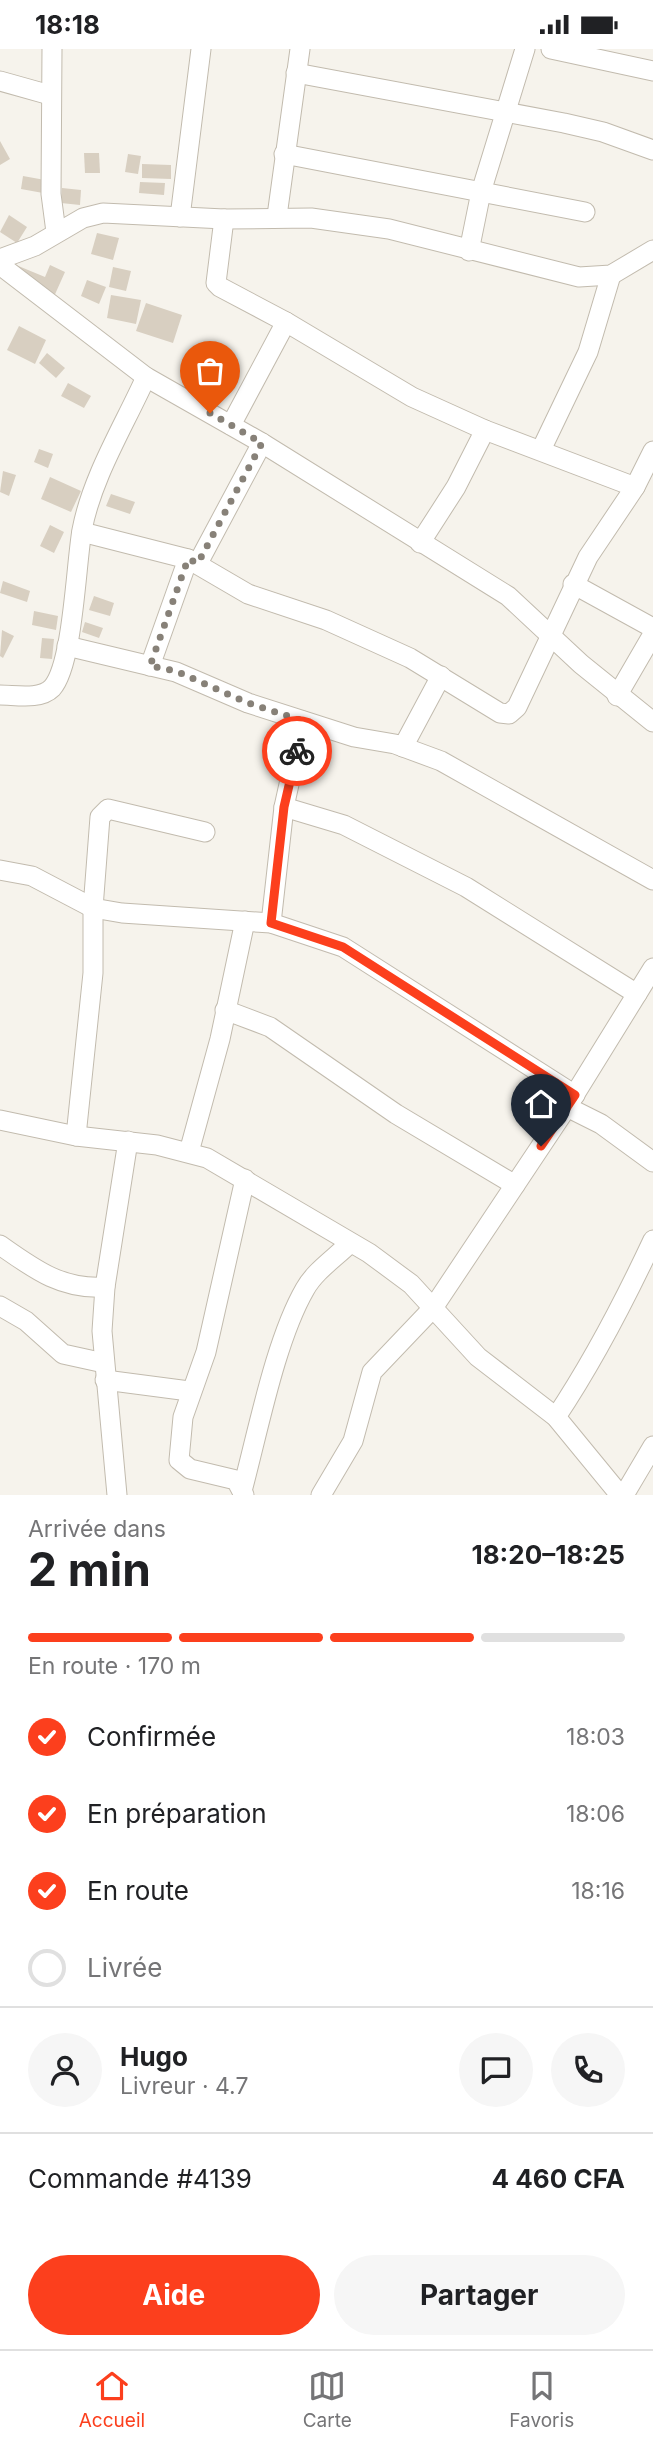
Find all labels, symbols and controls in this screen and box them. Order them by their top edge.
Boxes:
text: 18:18 [35,9,100,40]
pin [180,341,240,413]
icon: bag [191,352,229,390]
courier [262,716,332,786]
icon: bike [278,732,316,770]
pin [511,1074,571,1146]
icon: home [522,1085,560,1123]
text: Arrivée dans [28,1515,166,1543]
text: 18:20–18:25 [471,1539,625,1570]
text: 2 min [28,1541,151,1597]
text: En route · 170 m [28,1652,201,1680]
icon: check [28,1718,66,1756]
text: Confirmée [87,1721,216,1752]
text: 18:03 [566,1723,625,1751]
icon: check [28,1795,66,1833]
text: En préparation [87,1798,267,1829]
text: 18:06 [566,1800,625,1828]
icon: check [28,1872,66,1910]
text: En route [87,1875,189,1906]
text: 18:16 [571,1877,625,1905]
text: Livrée [87,1952,162,1983]
button: person [28,2033,102,2107]
button: chat [459,2033,533,2107]
button: phone [551,2033,625,2107]
text: Hugo [120,2041,188,2072]
text: Livreur · 4.7 [120,2072,248,2100]
text: Commande #4139 [28,2163,252,2194]
text: 4 460 CFA [492,2163,625,2194]
button: Aide [28,2255,320,2335]
button: Partager [334,2255,625,2335]
tab: Accueil [79,2367,145,2432]
tab: Carte [303,2367,352,2432]
tab: Favoris [509,2367,574,2432]

